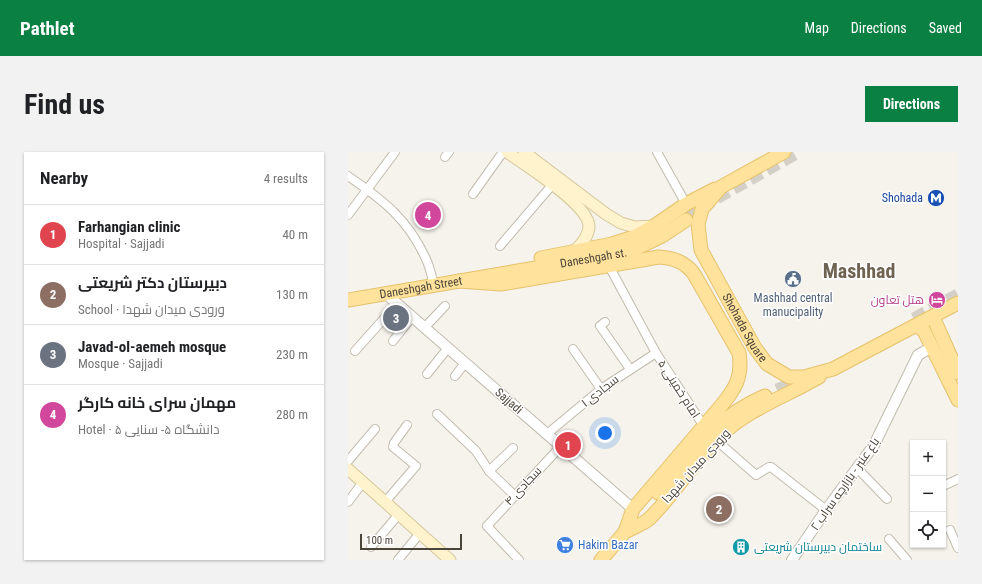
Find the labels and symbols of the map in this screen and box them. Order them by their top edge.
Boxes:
metro station icon: Shohada [926,188,946,208]
place label: Shohada [882,191,923,205]
pin: 4 [415,200,441,230]
street label: Daneshgah st. [559,245,628,271]
district label: Mashhad [823,259,895,283]
public building icon: Mashhad central manucipality [783,269,803,289]
street label: Daneshgah Street [379,274,464,301]
hotel icon: هتل تعاون [927,290,947,310]
street label: Shohada Square [719,291,770,365]
place label: Mashhad central manucipality [754,291,832,319]
place label: هتل تعاون [871,293,924,307]
pin: 3 [383,303,409,333]
street label: امام خمینی ۵ [654,357,703,421]
street label: سجادی ۱ [578,372,622,410]
street label: Sajjadi [492,385,526,417]
your location [595,423,615,443]
street label: ورودی میدان شهدا [659,426,733,506]
pin: 1 [555,430,581,460]
street label: باغ عنبر - بازارچه سراب ۲ [808,435,884,534]
street label: سجادی ۴ [502,464,545,508]
pin: 2 [706,494,732,524]
scale bar [360,532,462,551]
supermarket icon: Hakim Bazar [555,535,575,555]
building icon: ساختمان دبیرستان شریعتی [731,537,751,557]
place label: Hakim Bazar [578,538,638,552]
place label: ساختمان دبیرستان شریعتی [754,540,882,554]

